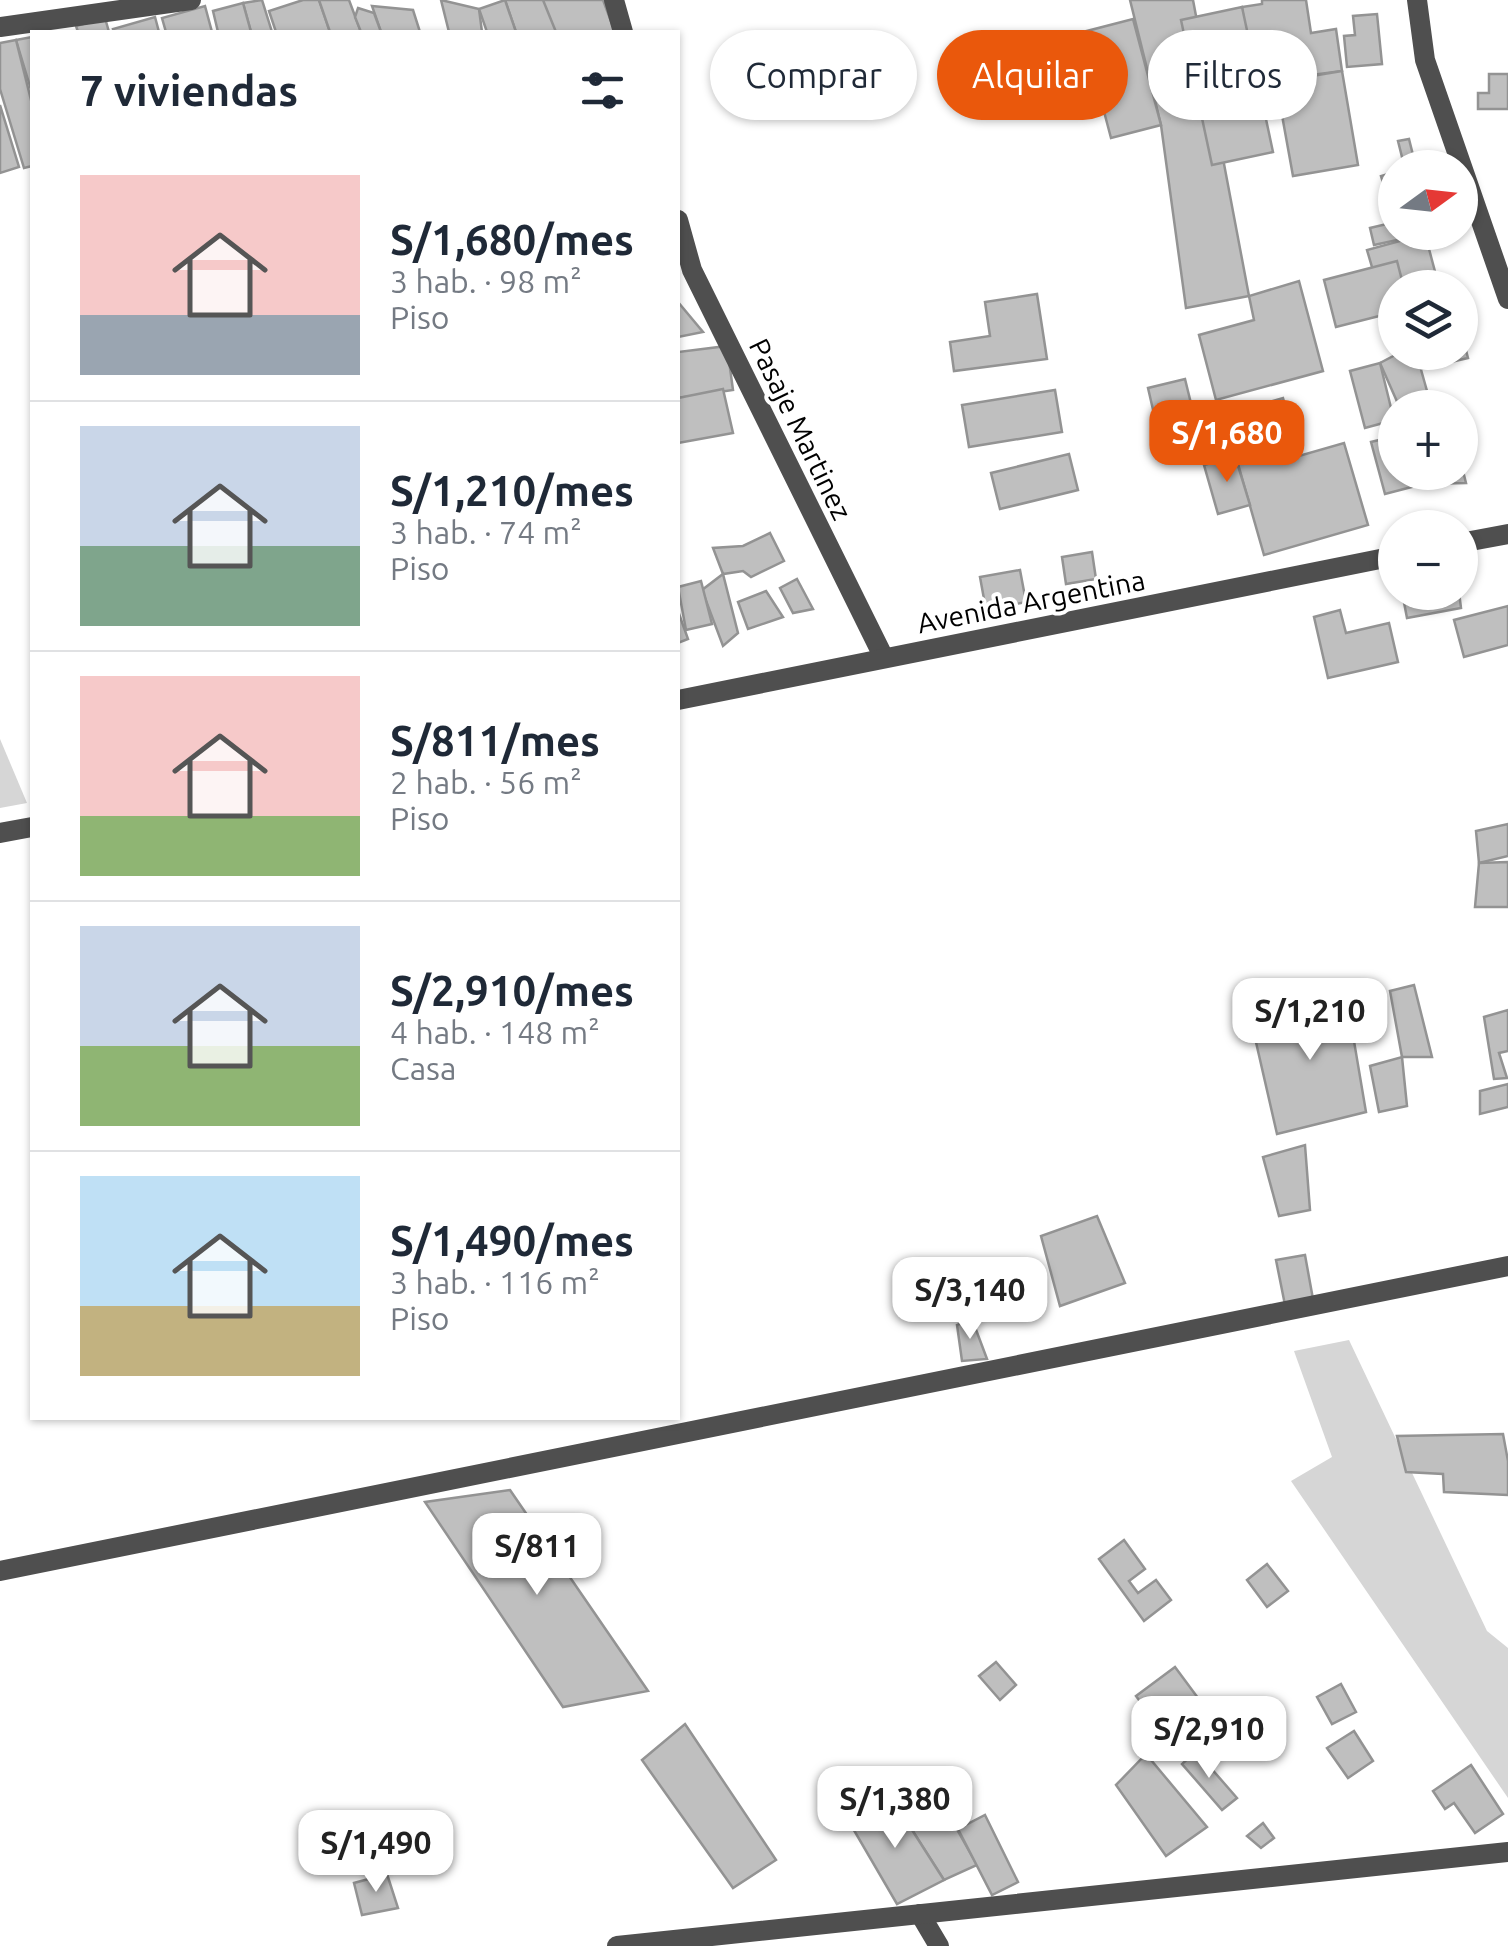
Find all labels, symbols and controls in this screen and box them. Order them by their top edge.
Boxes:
chip: Comprar [710,30,917,120]
chip: Alquilar [937,30,1128,120]
chip: Filtros [1148,30,1317,120]
icon: filters [575,63,630,118]
text: 7 viviendas [80,67,298,114]
north arrow [1378,150,1478,250]
map controls [1378,150,1478,610]
icon: home [160,215,280,335]
text: S/1,680/mes [390,216,634,263]
text: 3 hab. · 98 m² [390,263,582,299]
button: layers [1378,270,1478,370]
text: Piso [390,299,450,335]
street label: Pasaje Martinez [744,333,858,525]
button: + [1378,390,1478,490]
pin: S/1,680 [1135,400,1319,485]
text: S/1,680 [1171,414,1283,450]
icon: home [160,466,280,586]
text: S/1,210/mes [390,467,634,514]
button: − [1378,510,1478,610]
text: 3 hab. · 74 m² [390,514,582,550]
text: Piso [390,550,450,586]
street label: Avenida Argentina [914,564,1148,638]
icon: home [160,716,280,836]
text: S/811/mes [390,717,600,764]
text: 2 hab. · 56 m² [390,764,582,800]
text: Piso [390,800,450,836]
icon: home [160,966,280,1086]
text: S/2,910/mes [390,967,634,1014]
pin: S/1,210 [1218,978,1402,1063]
text: S/1,210 [1254,992,1366,1028]
text: 4 hab. · 148 m² [390,1014,600,1050]
text: Casa [390,1050,456,1086]
icon: home [160,1216,280,1336]
text: S/1,490/mes [390,1217,634,1264]
pin: S/3,140 [878,1257,1062,1342]
text: 3 hab. · 116 m² [390,1264,600,1300]
text: S/3,140 [914,1271,1026,1307]
text: Piso [390,1300,450,1336]
pin: S/811 [467,1513,607,1598]
text: S/811 [494,1527,580,1563]
pin: S/2,910 [1117,1696,1301,1781]
text: S/2,910 [1153,1710,1265,1746]
pin: S/1,380 [803,1766,987,1851]
text: S/1,380 [839,1780,951,1816]
pin: S/1,490 [284,1810,468,1895]
text: S/1,490 [320,1824,432,1860]

